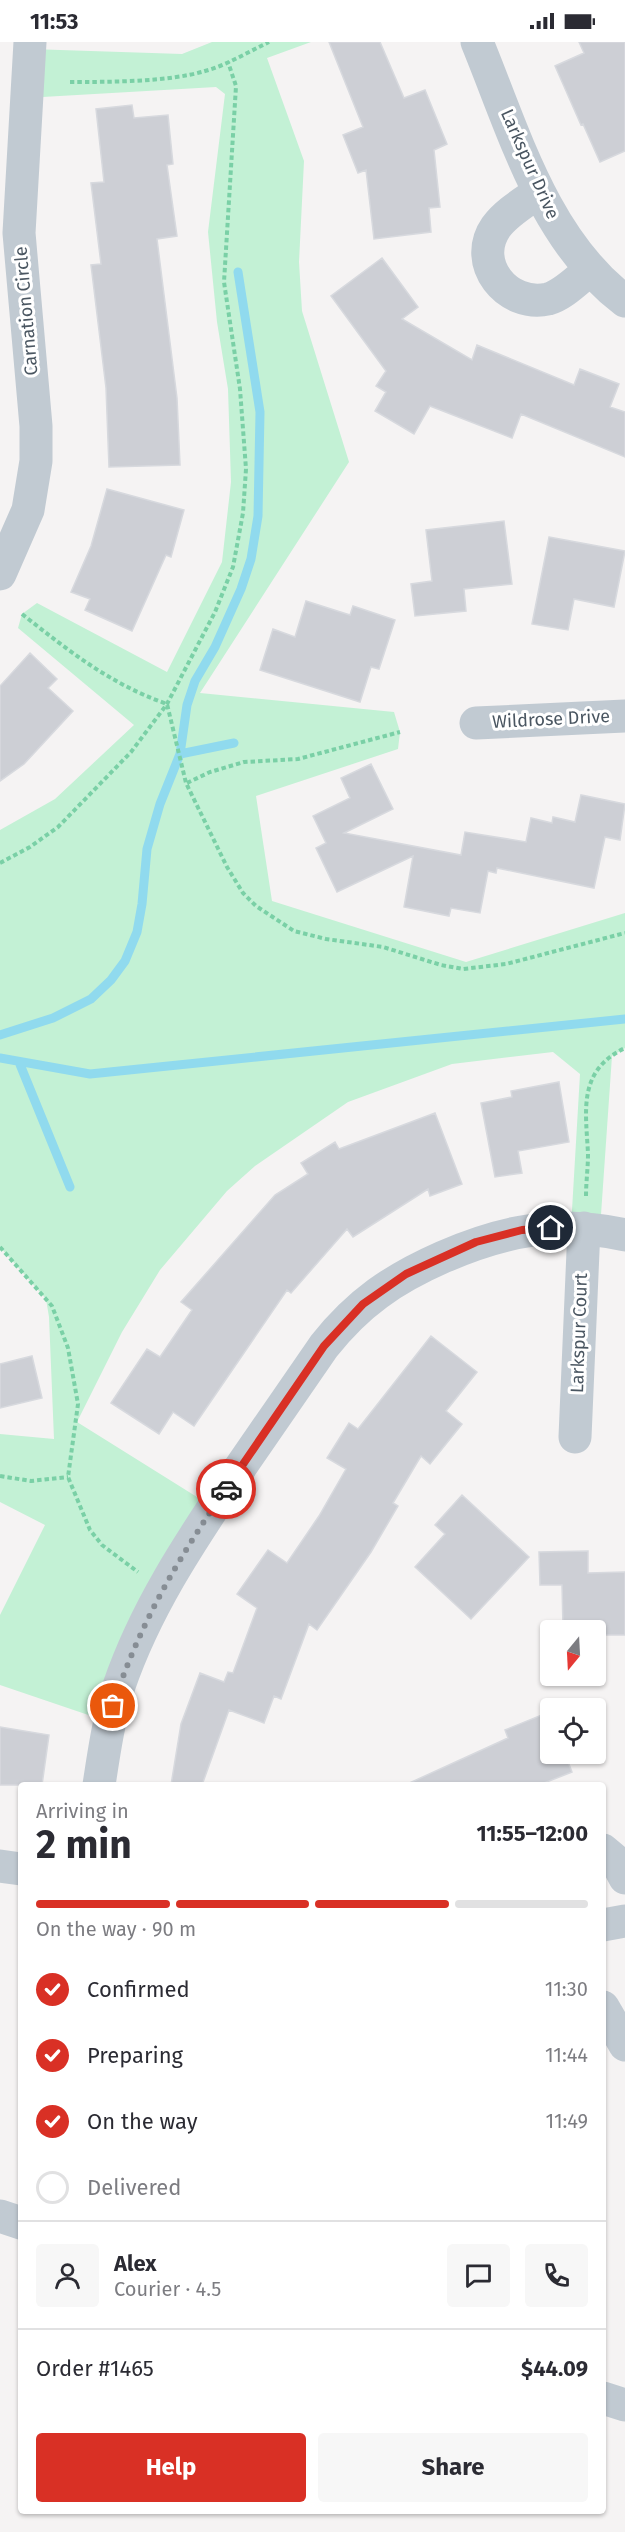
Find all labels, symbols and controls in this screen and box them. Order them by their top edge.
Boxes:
text: 11:53 [30,8,79,35]
street label: Larkspur Drive [496,106,564,222]
street label: Carnation Circle [9,246,43,376]
street label: Wildrose Drive [491,705,611,733]
pin [525,1202,576,1253]
icon: home [534,1211,567,1244]
street label: Larkspur Court [566,1272,592,1393]
courier [196,1459,256,1519]
icon: car [210,1473,243,1506]
north arrow [540,1620,606,1686]
map controls [540,1620,606,1764]
pin [87,1680,138,1731]
icon: bag [96,1689,129,1722]
button: locate [540,1698,606,1764]
text: Arriving in [36,1799,129,1823]
text: 11:55–12:00 [477,1820,588,1847]
text: 2 min [36,1822,132,1868]
text: On the way · 90 m [36,1917,196,1941]
icon: check [36,1973,69,2006]
text: Confirmed [87,1976,190,2003]
text: 11:30 [545,1977,588,2001]
icon: check [36,2039,69,2072]
text: Preparing [87,2042,183,2069]
text: 11:44 [545,2043,588,2067]
icon: check [36,2105,69,2138]
text: On the way [87,2108,198,2135]
text: 11:49 [546,2109,588,2133]
text: Delivered [87,2174,182,2201]
button: person [36,2244,99,2307]
button: chat [447,2244,510,2307]
button: phone [525,2244,588,2307]
text: Alex [114,2250,157,2277]
text: Courier · 4.5 [114,2277,221,2301]
text: Order #1465 [36,2355,154,2382]
text: $44.09 [521,2355,588,2382]
button: Help [36,2433,306,2502]
button: Share [318,2433,588,2502]

